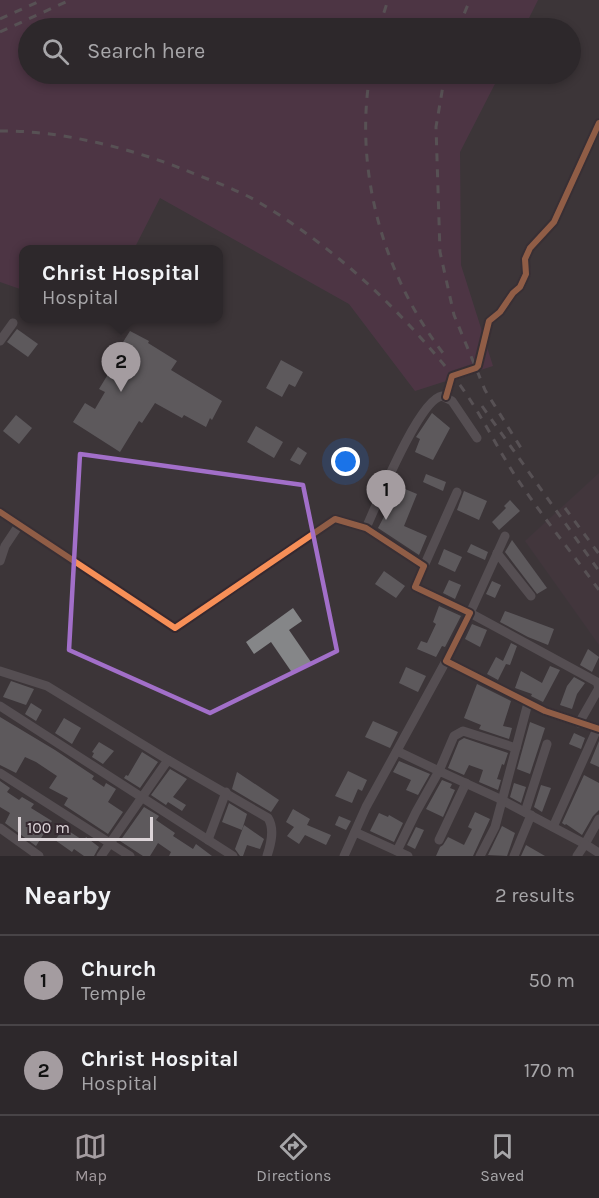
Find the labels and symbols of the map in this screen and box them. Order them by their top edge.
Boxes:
pin: 2 [102,342,140,392]
your location [331,447,360,476]
pin: 1 [366,470,406,520]
scale bar [18,814,153,842]

